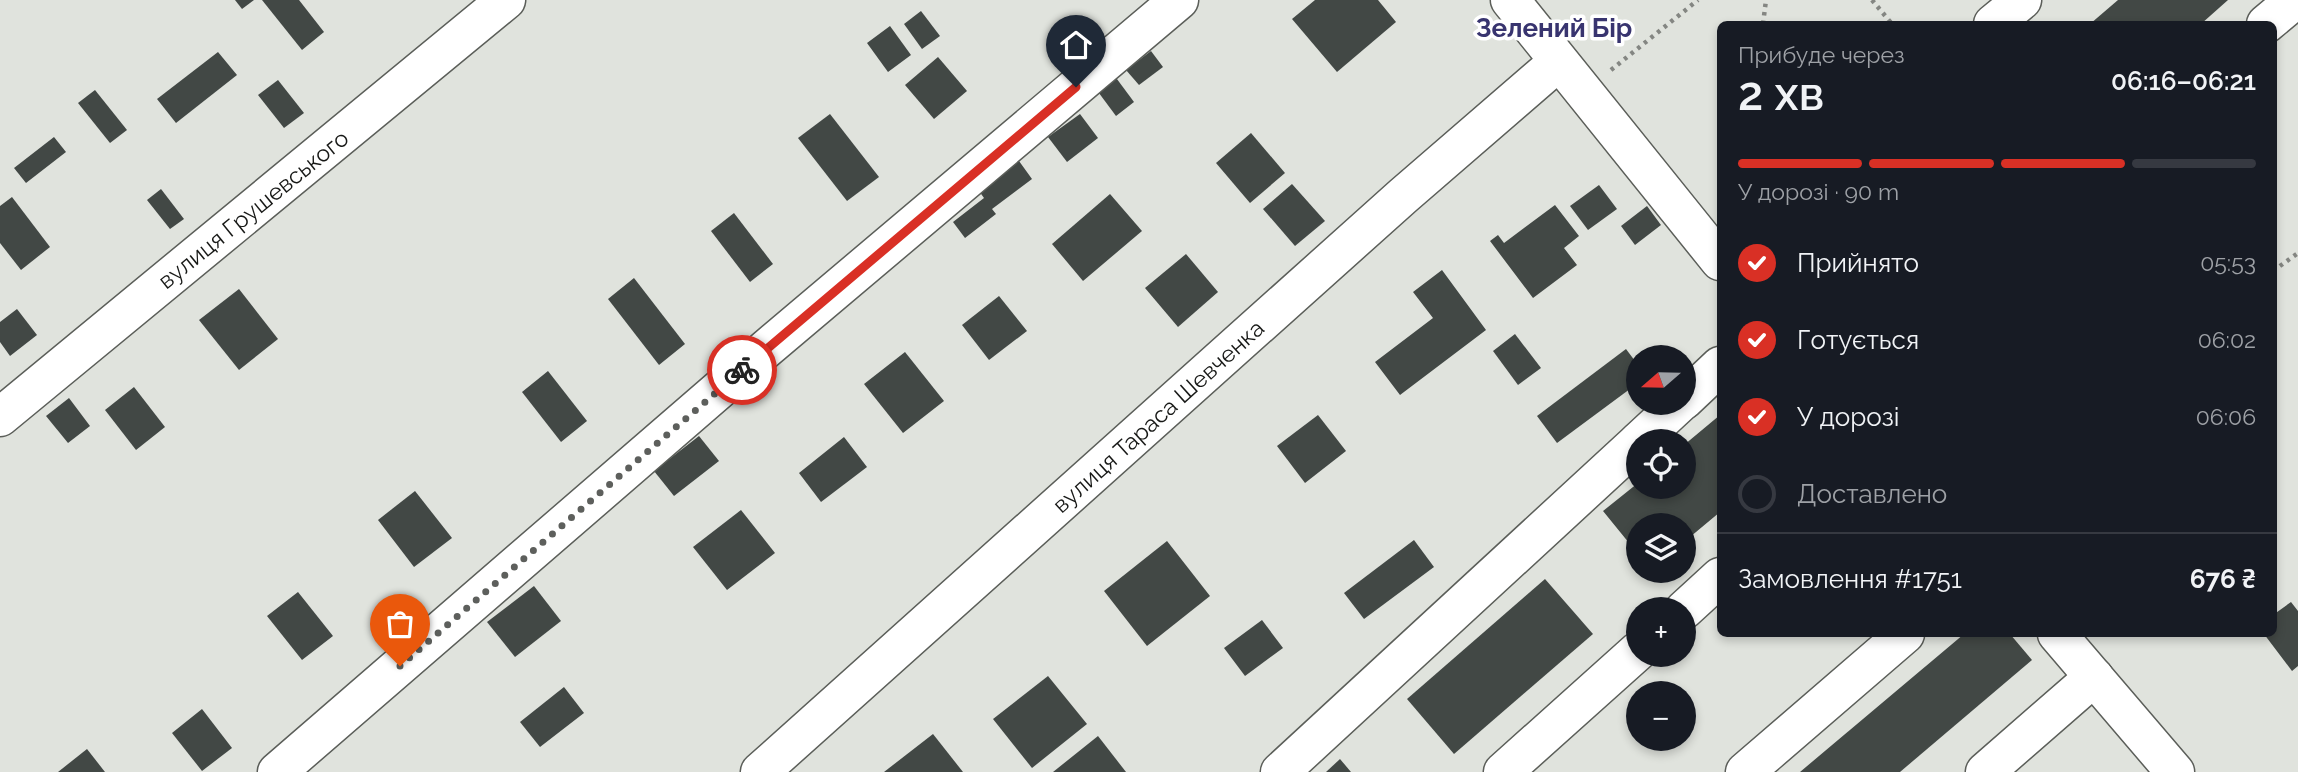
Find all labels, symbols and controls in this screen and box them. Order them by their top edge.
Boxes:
district label: Зелений Бір [1476,13,1632,43]
pin [1046,15,1106,87]
icon: home [1057,26,1095,64]
text: Прибуде через [1738,41,1905,68]
text: 06:16–06:21 [2111,66,2256,96]
text: 2 хв [1738,67,1824,121]
street label: вулиця Грушевського [153,124,353,294]
text: У дорозі · 90 m [1738,178,1899,205]
icon: check [1738,244,1776,282]
text: Прийнято [1797,248,1919,278]
text: 05:53 [2200,249,2256,276]
street label: вулиця Тараса Шевченка [1047,314,1269,518]
icon: check [1738,321,1776,359]
text: Готується [1797,325,1919,355]
text: 06:02 [2198,326,2256,353]
courier [707,335,777,405]
north arrow [1626,345,1696,415]
map controls [1626,345,1696,751]
icon: bike [723,351,761,389]
icon: check [1738,398,1776,436]
text: У дорозі [1797,402,1899,432]
text: 06:06 [2196,403,2256,430]
button: locate [1626,429,1696,499]
text: Доставлено [1797,479,1947,509]
button: layers [1626,513,1696,583]
text: Замовлення #1751 [1738,564,1962,594]
text: 676 ₴ [2190,564,2256,594]
pin [370,594,430,666]
button: + [1626,597,1696,667]
icon: bag [381,605,419,643]
button: − [1626,681,1696,751]

